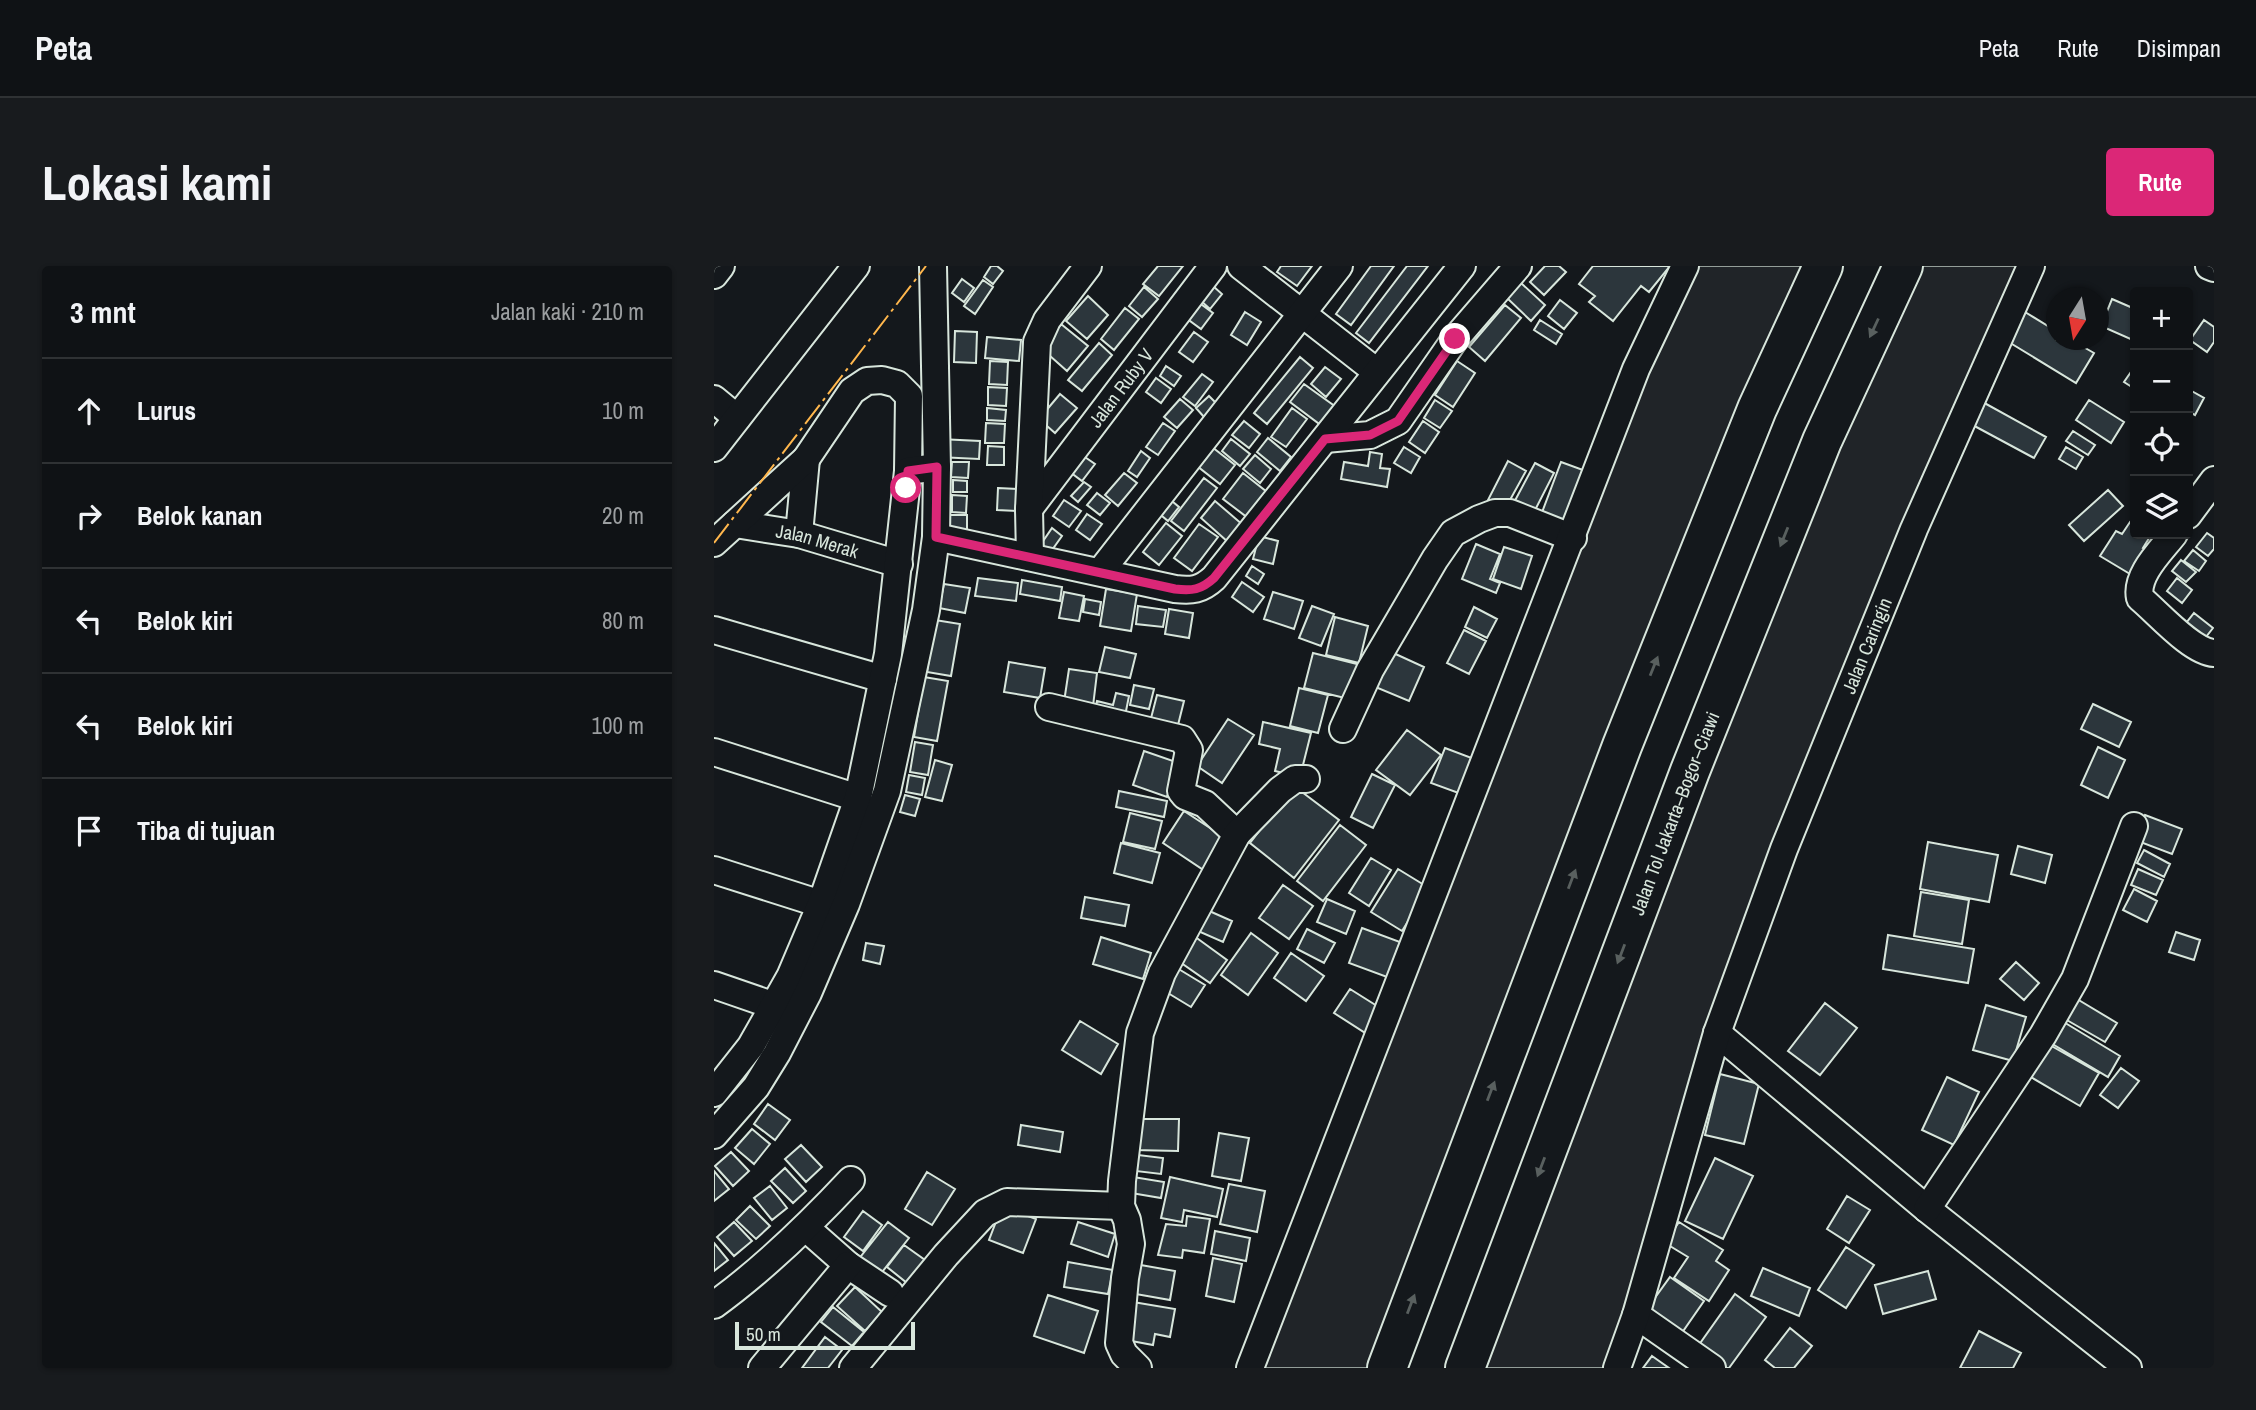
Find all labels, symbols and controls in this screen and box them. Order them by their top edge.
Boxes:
text: Peta [35,26,92,70]
text: Peta [1979,32,2019,64]
text: Rute [2057,32,2099,64]
text: Disimpan [2137,32,2221,64]
button: Rute [2106,148,2214,216]
text: Lokasi kami [42,149,272,215]
north arrow [2046,287,2109,350]
map controls [2130,287,2193,539]
button: + [2130,287,2193,350]
text: 3 mnt [70,292,136,332]
text: Jalan kaki · 210 m [491,296,644,327]
one-way arrow [1868,318,1880,338]
route end [1439,323,1470,354]
street label: Jalan Ruby V [1082,343,1159,433]
button: − [2130,350,2193,413]
icon: ahead [70,392,108,430]
text: Lurus [137,393,196,428]
text: 10 m [602,395,644,426]
button: locate [2130,413,2193,476]
route start [890,472,921,503]
button: layers [2130,476,2193,539]
icon: right [70,497,108,535]
text: Belok kanan [137,498,263,533]
text: 20 m [602,500,644,531]
street label: Jalan Merak [774,518,862,564]
one-way arrow [1778,526,1789,547]
street label: Jalan Caringin [1835,594,1898,698]
icon: left [70,602,108,640]
text: Belok kiri [137,603,233,638]
text: 80 m [602,605,644,636]
one-way arrow [1648,656,1659,677]
icon: left [70,707,108,745]
text: Belok kiri [137,708,233,743]
street label: Jalan Tol Jakarta–Bogor–Ciawi [1624,708,1725,919]
text: 100 m [592,710,644,741]
icon: arrive [70,812,108,850]
text: Tiba di tujuan [137,813,275,848]
one-way arrow [1567,868,1578,889]
one-way arrow [1615,944,1626,965]
one-way arrow [1486,1081,1497,1102]
one-way arrow [1535,1156,1546,1177]
one-way arrow [1406,1294,1417,1315]
scale bar [735,1319,915,1351]
text: 50 m [746,1321,781,1347]

